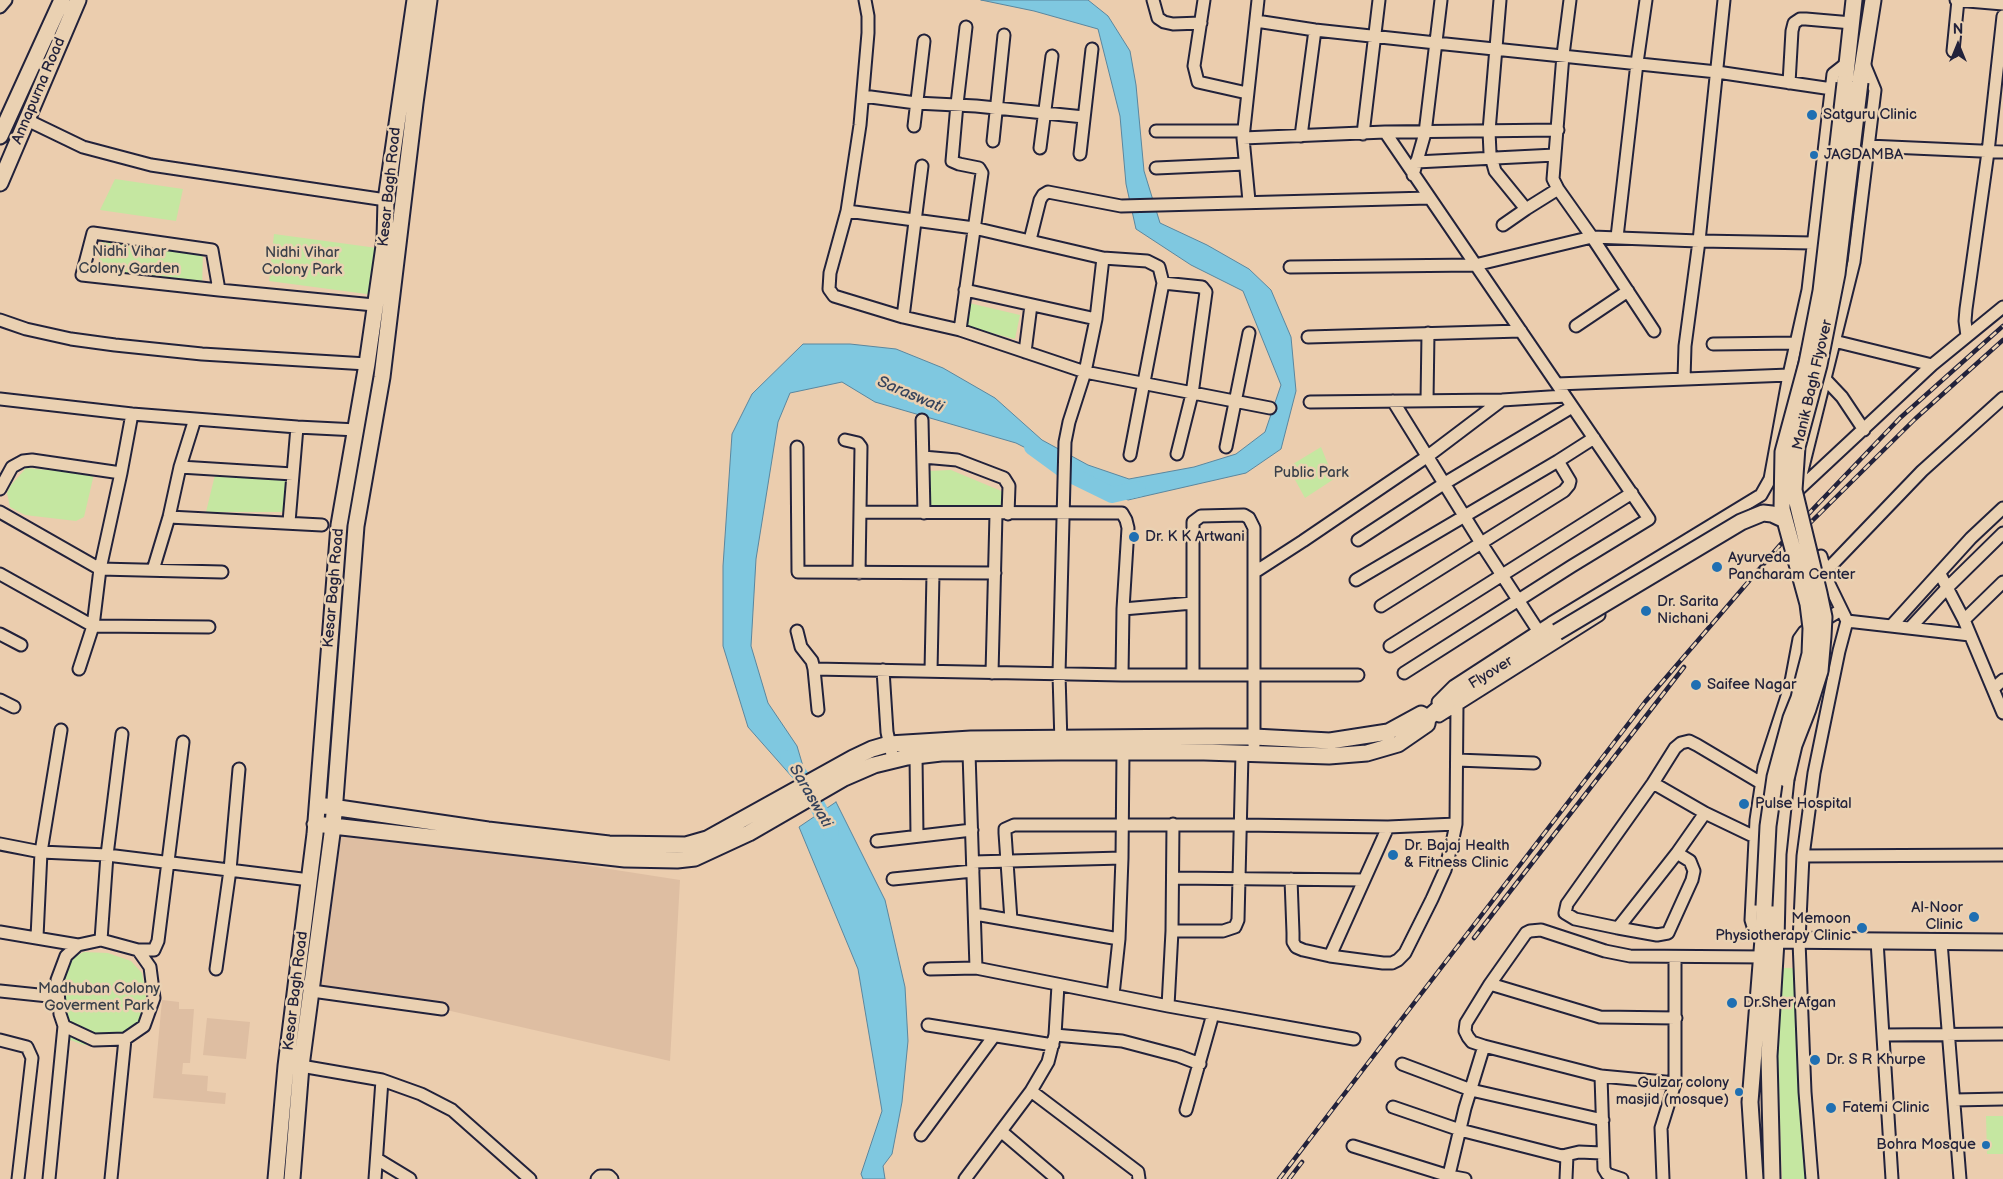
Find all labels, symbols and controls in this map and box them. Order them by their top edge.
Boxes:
north arrow [1933,20,1983,70]
text: N [1953,21,1963,38]
street label: Annapurna Road [8,35,70,147]
place label: Satguru Clinic [1823,106,1917,124]
marker: Satguru Clinic [1805,108,1819,122]
street label: Kesar Bagh Road [375,126,405,248]
place label: JAGDAMBA [1824,146,1903,164]
marker: JAGDAMBA [1808,149,1820,161]
park label: Nidhi Vihar Colony Garden [78,243,180,278]
park label: Nidhi Vihar Colony Park [262,244,342,279]
street label: Manik Bagh Flyover [1789,318,1837,452]
water label: Saraswati [874,372,946,418]
park label: Public Park [1273,464,1349,482]
street label: Kesar Bagh Road [320,528,348,648]
place label: Dr. K K Artwani [1145,528,1245,546]
marker: Dr. K K Artwani [1127,530,1141,544]
place label: Ayurveda Pancharam Center [1728,549,1855,584]
marker: Ayurveda Pancharam Center [1710,560,1724,574]
place label: Dr. Sarita Nichani [1657,593,1719,628]
marker: Dr. Sarita Nichani [1639,604,1653,618]
street label: Flyover [1466,653,1516,693]
place label: Saifee Nagar [1707,676,1796,694]
marker: Saifee Nagar [1689,678,1703,692]
water label: Saraswati [784,761,836,831]
place label: Pulse Hospital [1755,795,1852,813]
marker: Pulse Hospital [1737,797,1751,811]
place label: Dr. Bajaj Health & Fitness Clinic [1404,837,1510,872]
marker: Dr. Bajaj Health & Fitness Clinic [1386,848,1400,862]
place label: Al-Noor Clinic [1911,899,1963,934]
place label: Memoon Physiotherapy Clinic [1715,910,1851,945]
marker: Al-Noor Clinic [1967,910,1981,924]
marker: Memoon Physiotherapy Clinic [1855,921,1869,935]
street label: Kesar Bagh Road [280,930,312,1052]
park label: Madhuban Colony Goverment Park [38,980,160,1015]
place label: Dr.Sher Afgan [1743,994,1836,1012]
marker: Dr.Sher Afgan [1725,996,1739,1010]
place label: Dr. S R Khurpe [1826,1051,1926,1069]
marker: Dr. S R Khurpe [1808,1053,1822,1067]
place label: Gulzar colony masjid (mosque) [1616,1074,1729,1109]
marker: Gulzar colony masjid (mosque) [1733,1086,1745,1098]
place label: Fatemi Clinic [1842,1099,1929,1117]
marker: Fatemi Clinic [1824,1101,1838,1115]
place label: Bohra Mosque [1876,1136,1976,1154]
marker: Bohra Mosque [1980,1139,1992,1151]

